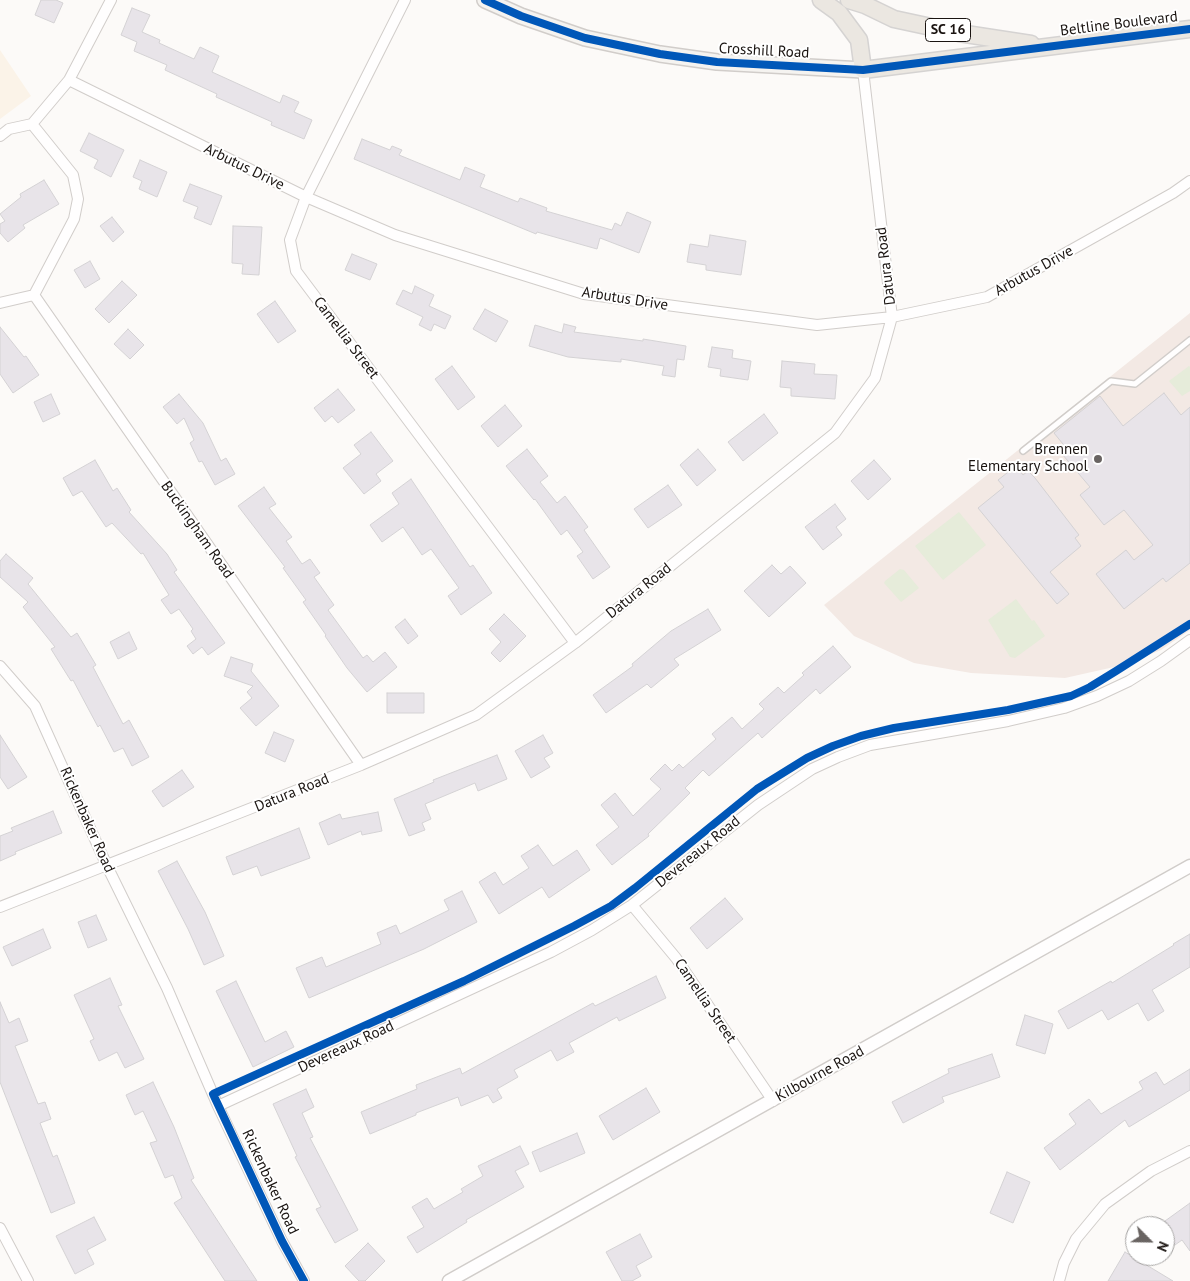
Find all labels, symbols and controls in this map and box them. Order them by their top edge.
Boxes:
street label: Beltline Boulevard [1059,8,1179,40]
road number: SC 16 [926,18,970,42]
street label: Crosshill Road [718,40,810,62]
street label: Arbutus Drive [201,140,287,194]
street label: Datura Road [872,226,900,306]
street label: Arbutus Drive [992,242,1076,300]
street label: Arbutus Drive [581,283,669,315]
street label: Camellia Street [309,293,383,383]
place label: Brennen Elementary School [968,441,1088,476]
marker: Brennen Elementary School [1092,453,1104,465]
street label: Buckingham Road [157,478,237,582]
street label: Datura Road [603,559,675,623]
street label: Rickenbaker Road [56,764,118,876]
street label: Datura Road [252,770,332,816]
street label: Devereaux Road [652,812,744,892]
street label: Camellia Street [670,955,740,1047]
street label: Devereaux Road [295,1017,397,1077]
street label: Kilbourne Road [773,1042,867,1106]
street label: Rickenbaker Road [238,1127,302,1237]
north arrow [1125,1216,1175,1266]
text: N [1153,1239,1173,1254]

